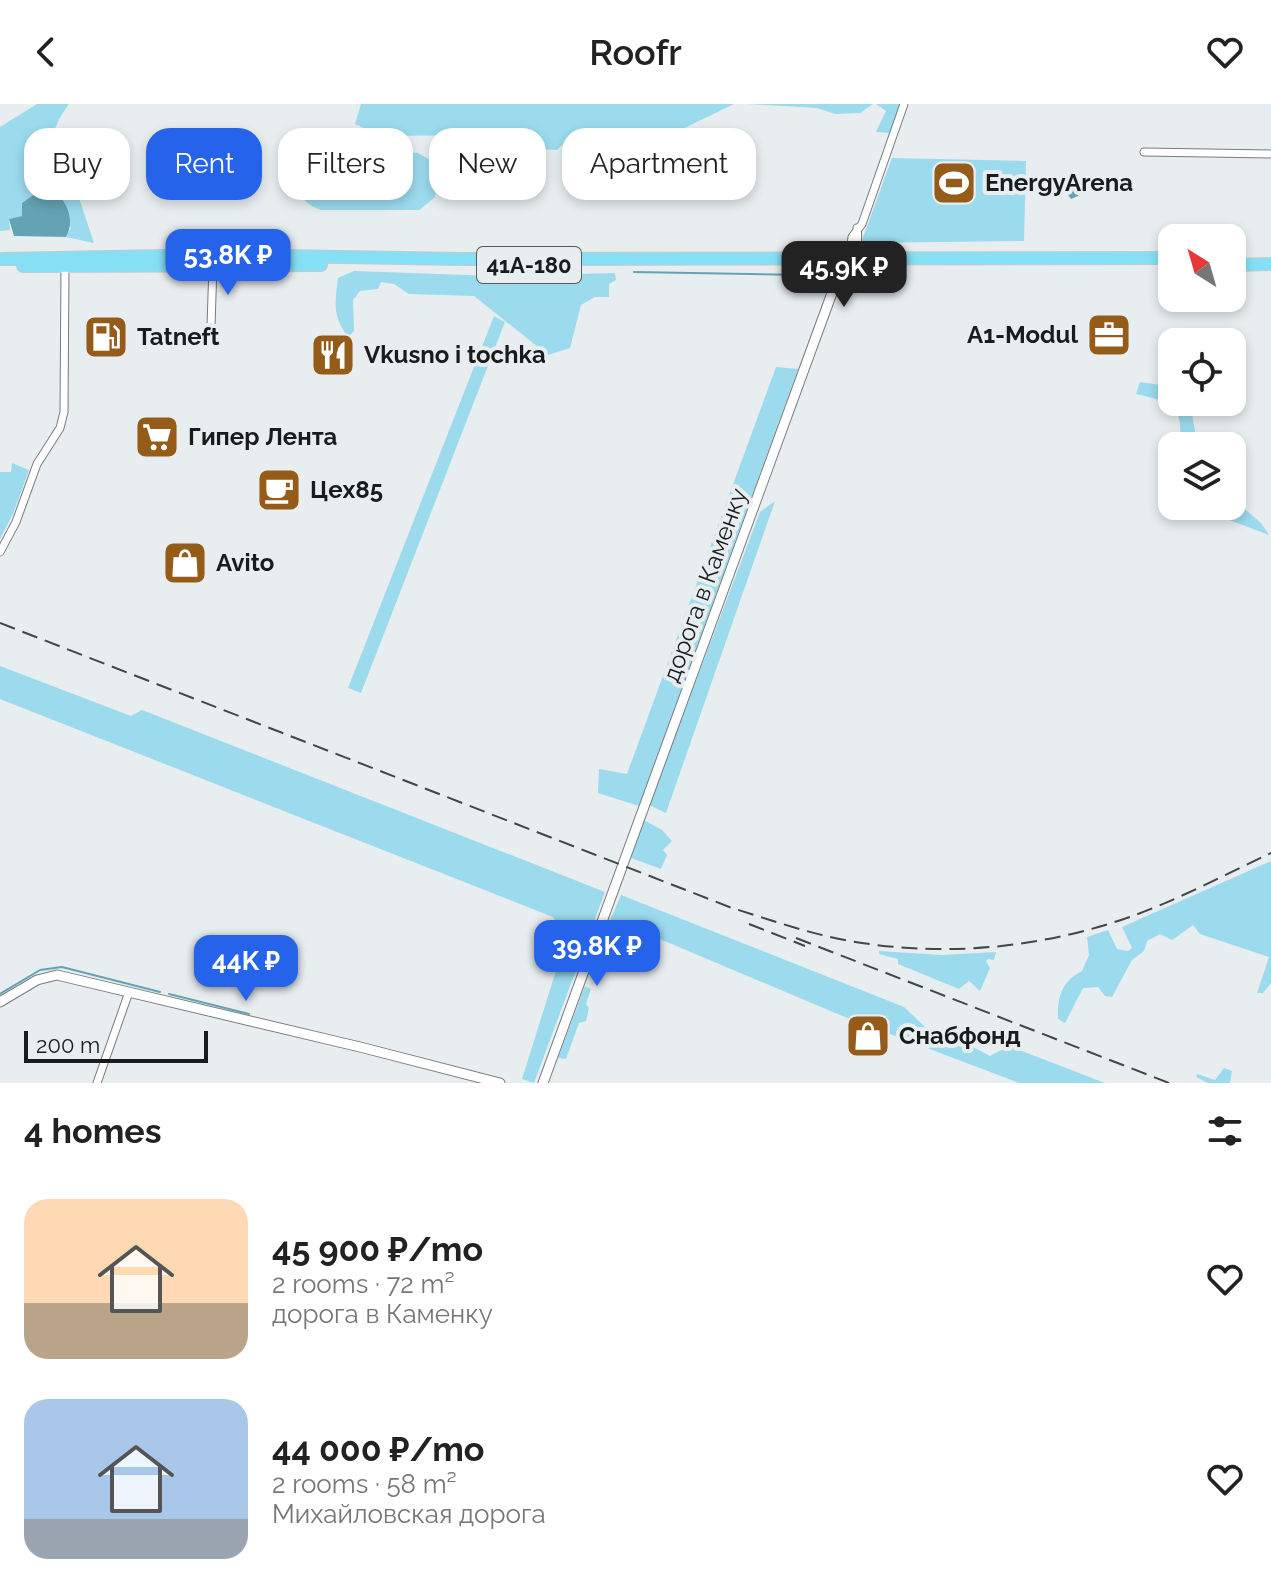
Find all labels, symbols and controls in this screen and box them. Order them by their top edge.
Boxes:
icon: back [24,30,68,74]
icon: heart [1203,30,1247,74]
text: Roofr [589,31,682,73]
chip: Buy [24,128,130,200]
chip: Rent [146,128,262,200]
chip: Filters [278,128,413,200]
chip: New [429,128,546,200]
chip: Apartment [562,128,756,200]
sports icon: EnergyArena [930,159,978,207]
place label: EnergyArena [985,168,1133,197]
north arrow [1158,224,1246,312]
map controls [1158,224,1246,520]
pin: 53.8K ₽ [154,229,302,297]
text: 53.8K ₽ [184,240,272,270]
pin: 45.9K ₽ [770,241,918,309]
road number: 41А-180 [477,247,581,283]
text: 45.9K ₽ [800,252,888,282]
office icon: A1-Modul [1085,311,1133,359]
fuel station icon: Tatneft [82,313,130,361]
place label: A1-Modul [967,320,1078,349]
place label: Tatneft [137,322,220,351]
button: locate [1158,328,1246,416]
restaurant icon: Vkusno i tochka [309,331,357,379]
place label: Vkusno i tochka [364,340,546,369]
supermarket icon: Гипер Лента [133,413,181,461]
place label: Гипер Лента [188,422,338,451]
button: layers [1158,432,1246,520]
cafe icon: Цех85 [255,466,303,514]
place label: Цех85 [310,475,383,504]
street label: дорога в Каменку [656,484,753,686]
shop icon: Avito [161,539,209,587]
place label: Avito [216,548,274,577]
pin: 39.8K ₽ [523,920,671,988]
text: 39.8K ₽ [552,931,642,961]
pin: 44K ₽ [190,935,302,1003]
text: 44K ₽ [212,946,280,976]
shop icon: Снабфонд [844,1012,892,1060]
place label: Снабфонд [899,1021,1021,1050]
scale bar [24,1027,208,1063]
text: 200 m [36,1032,100,1058]
icon: filters [1203,1109,1247,1153]
text: 4 homes [24,1111,162,1151]
text: 45 900 ₽/mo [272,1229,483,1269]
icon: home [88,1231,184,1327]
icon: heart [1203,1257,1247,1301]
text: 2 rooms · 72 m² [272,1269,455,1299]
text: дорога в Каменку [272,1299,493,1329]
text: 44 000 ₽/mo [272,1429,484,1469]
icon: home [88,1431,184,1527]
icon: heart [1203,1457,1247,1501]
text: 2 rooms · 58 m² [272,1469,457,1499]
text: Михайловская дорога [272,1499,546,1529]

